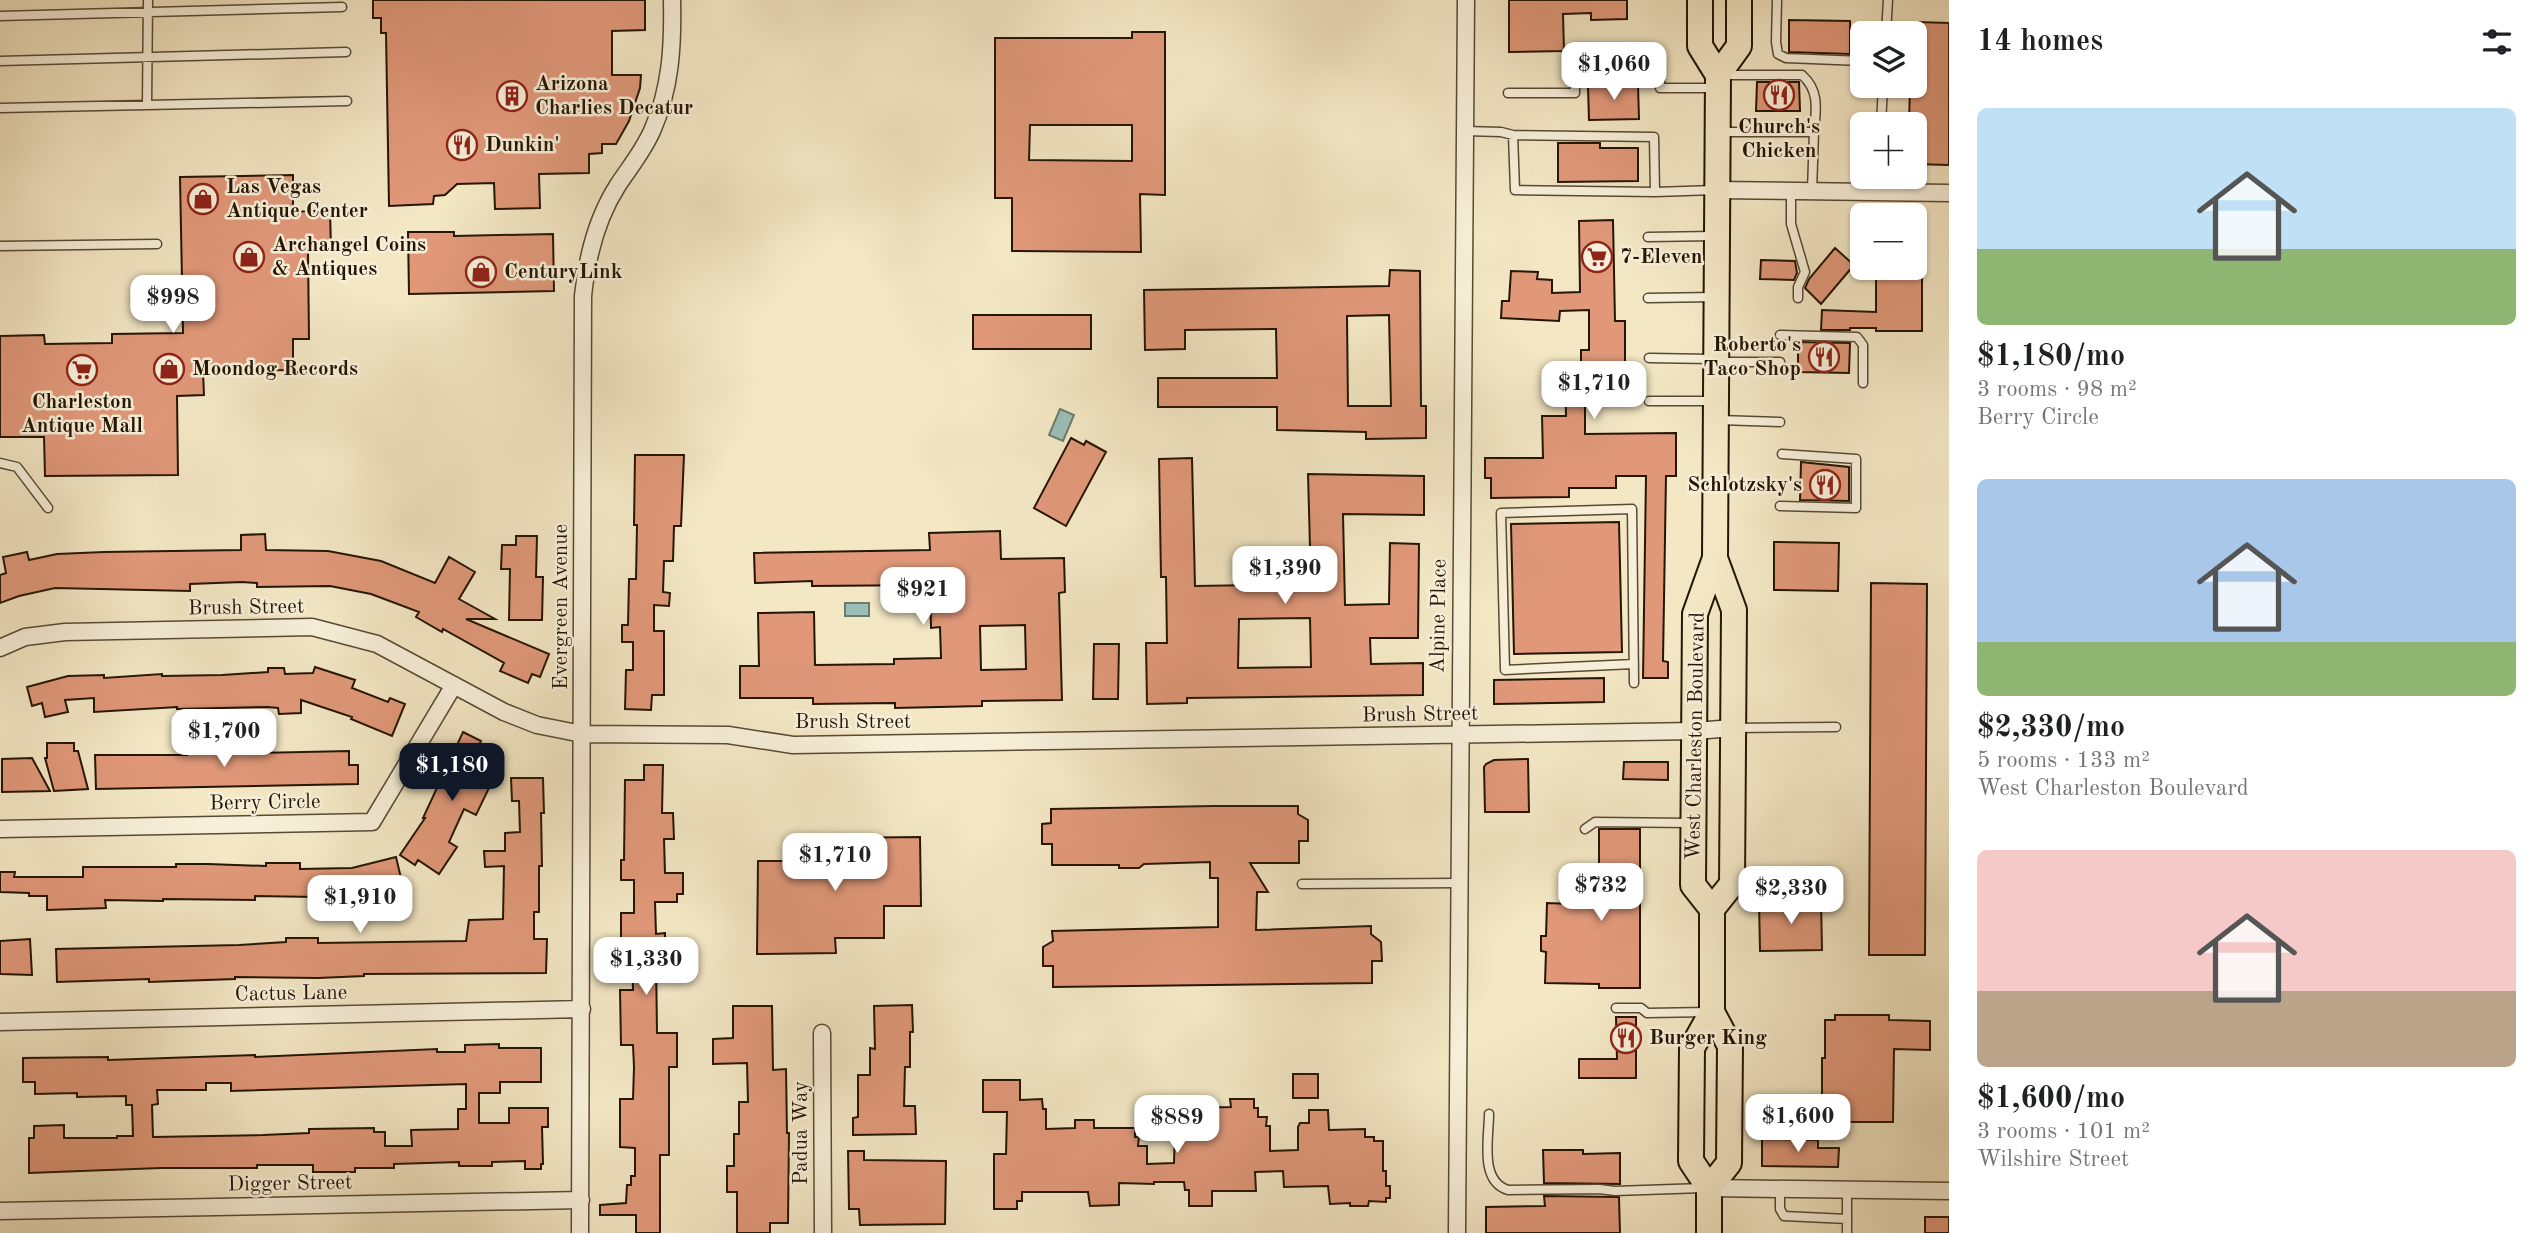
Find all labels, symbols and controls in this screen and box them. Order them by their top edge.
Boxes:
map controls [1850,21,1927,280]
button: layers [1850,21,1927,98]
icon: filters [2478,23,2516,61]
text: 14 homes [1977,27,2103,57]
pin: $1,060 [1557,42,1671,102]
text: $1,060 [1577,53,1651,76]
place label: Arizona Charlies Decatur [535,74,693,119]
restaurant icon: Church's Chicken [1762,78,1796,112]
building icon: Arizona Charlies Decatur [495,79,529,113]
button: + [1850,112,1927,189]
place label: Church's Chicken [1738,117,1820,162]
restaurant icon: Dunkin' [445,128,479,162]
place label: Dunkin' [485,135,559,156]
icon: home [2184,153,2310,279]
place label: Las Vegas Antique Center [226,177,368,222]
shop icon: Las Vegas Antique Center [186,182,220,216]
button: − [1850,203,1927,280]
place label: Archangel Coins & Antiques [272,235,426,280]
shop icon: Archangel Coins & Antiques [232,240,266,274]
supermarket icon: 7-Eleven [1580,240,1614,274]
place label: 7-Eleven [1620,247,1702,268]
shop icon: CenturyLink [464,255,498,289]
place label: CenturyLink [504,262,623,283]
pin: $998 [132,276,214,335]
text: $998 [146,286,200,309]
place label: Roberto's Taco Shop [1703,335,1801,380]
restaurant icon: Roberto's Taco Shop [1807,340,1841,374]
text: $1,180/mo [1977,342,2125,372]
shop icon: Moondog Records [152,352,186,386]
supermarket icon: Charleston Antique Mall [65,353,99,387]
place label: Moondog Records [192,359,358,380]
pin: $1,710 [1537,362,1651,421]
text: $1,710 [1557,372,1631,395]
text: 3 rooms · 98 m² [1977,378,2137,401]
place label: Charleston Antique Mall [21,392,143,437]
text: Berry Circle [1977,406,2099,429]
restaurant icon: Schlotzsky's [1808,468,1842,502]
place label: Schlotzsky's [1687,475,1802,496]
street label: Evergreen Avenue [551,524,572,690]
icon: home [2184,524,2310,650]
pin: $1,390 [1228,546,1342,606]
text: $1,390 [1248,557,1322,580]
street label: Alpine Place [1428,559,1450,673]
pin: $921 [882,568,964,627]
text: $921 [896,578,950,601]
street label: Brush Street [188,596,304,620]
street label: West Charleston Boulevard [1683,612,1709,860]
street label: Brush Street [1362,703,1478,727]
pin: $1,700 [167,710,281,769]
street label: Brush Street [795,712,911,733]
text: $2,330/mo [1977,713,2125,743]
text: $1,700 [187,720,261,743]
pin: $1,180 [395,744,509,803]
text: 5 rooms · 133 m² [1977,749,2150,772]
text: $1,180 [415,754,489,777]
text: West Charleston Boulevard [1977,777,2249,800]
street label: Berry Circle [209,792,321,814]
pin: $1,710 [778,834,892,893]
text: $1,710 [798,844,872,867]
pin: $732 [1560,864,1642,923]
pin: $2,330 [1734,866,1848,926]
text: $732 [1574,874,1628,897]
pin: $1,910 [303,876,417,935]
text: $2,330 [1754,877,1828,900]
text: $1,910 [323,886,397,909]
icon: home [2184,895,2310,1021]
pin: $1,330 [589,937,703,997]
text: $1,330 [609,948,683,971]
street label: Cactus Lane [235,983,347,1005]
restaurant icon: Burger King [1609,1021,1643,1055]
place label: Burger King [1649,1028,1767,1049]
street label: Padua Way [791,1081,812,1185]
text: $1,600/mo [1977,1084,2125,1114]
pin: $1,600 [1741,1094,1855,1154]
pin: $889 [1136,1096,1218,1155]
text: $1,600 [1761,1105,1835,1128]
text: $889 [1150,1106,1204,1129]
text: 3 rooms · 101 m² [1977,1120,2150,1143]
text: Wilshire Street [1977,1148,2129,1171]
street label: Digger Street [228,1172,352,1196]

